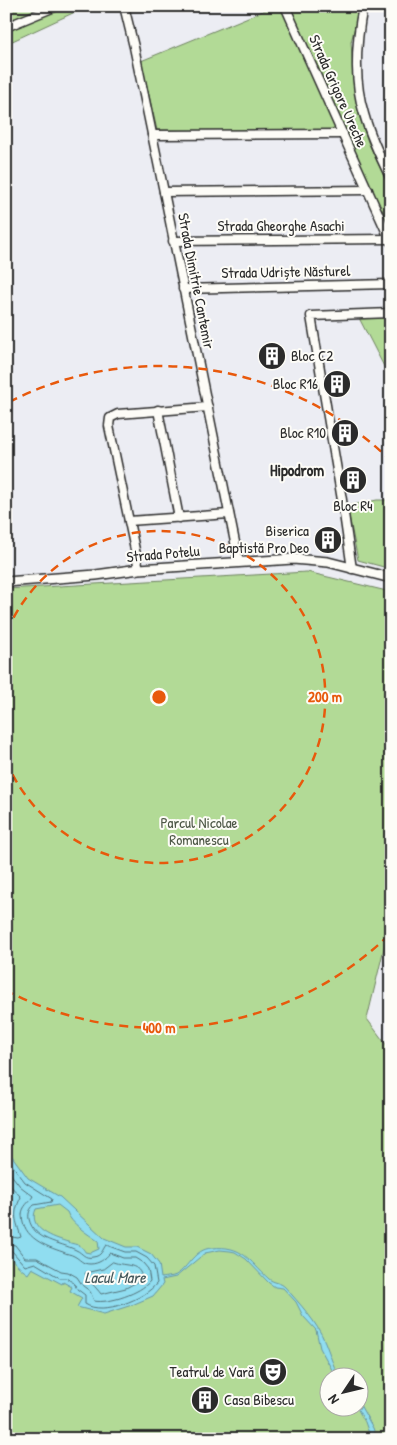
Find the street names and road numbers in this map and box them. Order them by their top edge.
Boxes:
street label: Strada Grigore Ureche [304,31,373,150]
street label: Strada Dimitrie Cantemir [173,211,220,351]
street label: Strada Gheorghe Asachi [217,215,345,236]
street label: Strada Udriște Năsturel [221,260,351,283]
street label: Strada Potelu [126,540,200,567]

